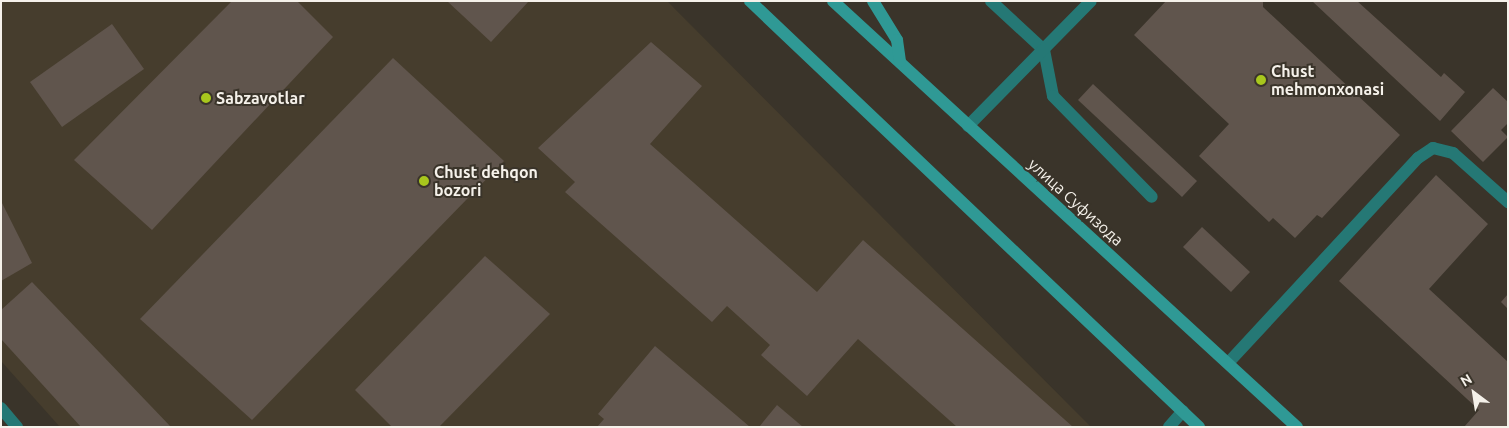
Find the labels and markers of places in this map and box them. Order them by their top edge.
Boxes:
place label: Chust mehmonxonasi [1271,61,1384,99]
marker: Chust mehmonxonasi [1255,74,1267,86]
place label: Sabzavotlar [216,88,305,108]
marker: Sabzavotlar [200,92,212,104]
place label: Chust dehqon bozori [434,162,538,200]
marker: Chust dehqon bozori [418,175,430,187]

